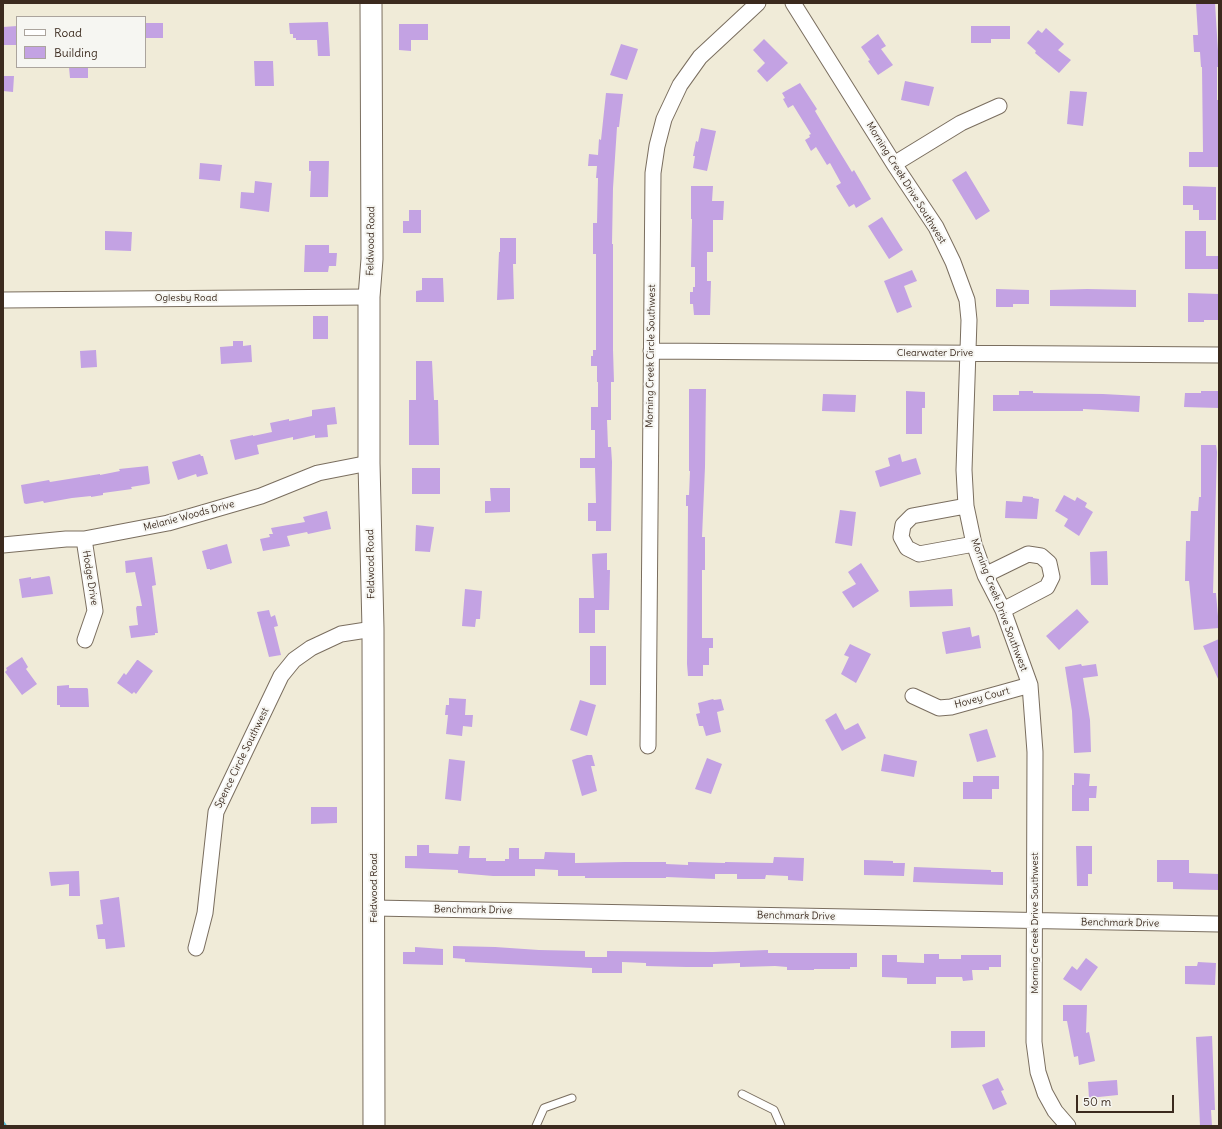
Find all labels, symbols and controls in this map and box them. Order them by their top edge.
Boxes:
legend [16,16,146,68]
text: Road [54,25,82,40]
text: Building [54,45,98,60]
street label: Morning Creek Drive Southwest [863,120,949,246]
street label: Feldwood Road [364,206,378,276]
street label: Morning Creek Circle Southwest [644,284,658,428]
street label: Oglesby Road [155,292,217,304]
street label: Clearwater Drive [897,347,973,359]
street label: Melanie Woods Drive [142,498,236,534]
street label: Feldwood Road [364,529,378,599]
street label: Morning Creek Drive Southwest [968,537,1030,673]
street label: Hodge Drive [80,550,100,606]
street label: Hovey Court [953,685,1011,711]
street label: Spence Circle Southwest [212,706,272,810]
street label: Morning Creek Drive Southwest [1029,852,1041,994]
street label: Feldwood Road [368,853,380,923]
street label: Benchmark Drive [434,903,512,917]
street label: Benchmark Drive [757,909,835,923]
street label: Benchmark Drive [1081,916,1159,930]
scale bar [1078,1087,1176,1113]
text: 50 m [1083,1094,1111,1109]

